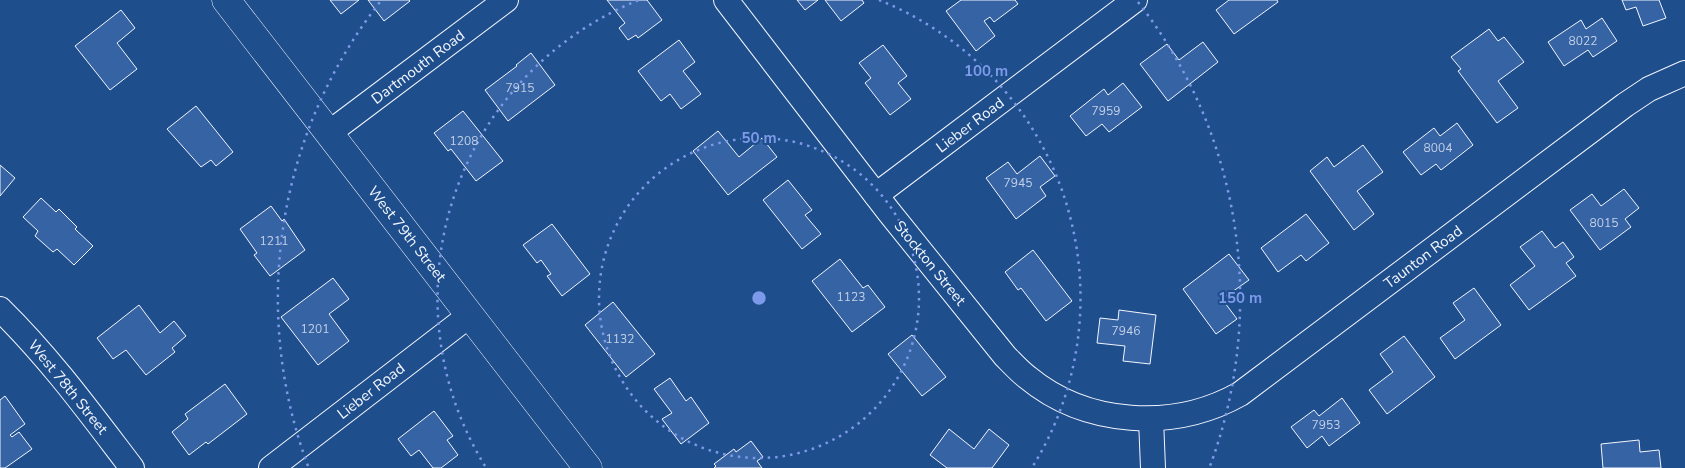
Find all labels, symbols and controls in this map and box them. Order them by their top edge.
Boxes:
street label: Dartmouth Road [367,25,469,109]
house number: 8022 [1569,33,1597,49]
text: 100 m [964,61,1008,81]
house number: 7915 [506,80,534,96]
street label: Lieber Road [932,93,1008,157]
house number: 7959 [1092,103,1120,119]
text: 50 m [741,128,777,148]
house number: 1208 [450,133,478,149]
house number: 8004 [1424,140,1452,156]
house number: 7945 [1004,175,1032,191]
street label: West 79th Street [363,182,451,287]
house number: 8015 [1590,215,1618,231]
street label: Stockton Street [890,216,971,310]
street label: Taunton Road [1380,221,1466,293]
house number: 1211 [260,233,288,249]
text: 150 m [1218,288,1262,308]
centre of rings [750,289,768,307]
house number: 1123 [837,289,865,305]
house number: 1201 [301,321,329,337]
house number: 7946 [1112,323,1140,339]
house number: 1132 [606,331,634,347]
street label: West 78th Street [24,335,113,439]
street label: Lieber Road [333,358,409,424]
house number: 7953 [1312,417,1340,433]

